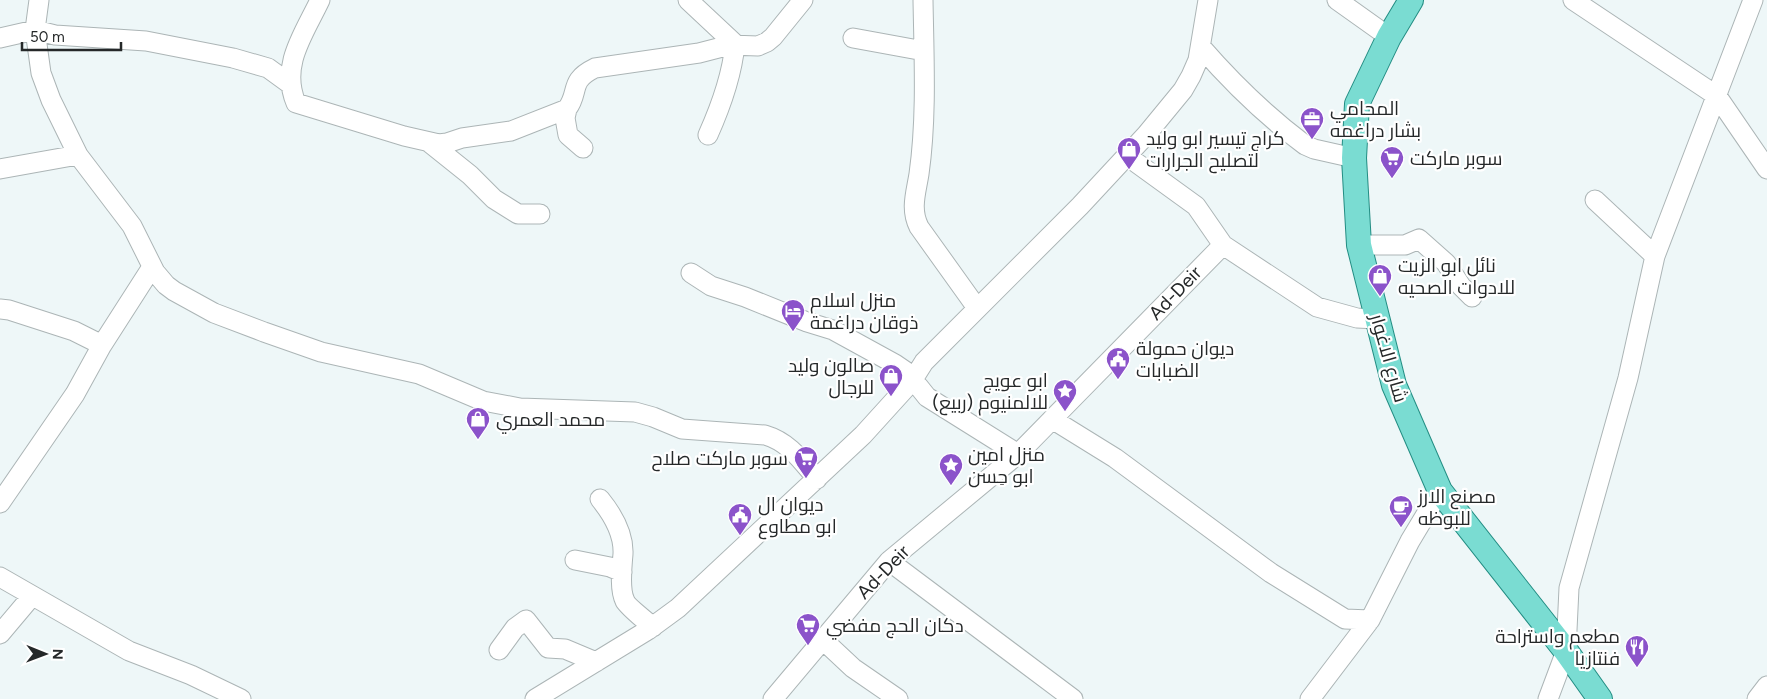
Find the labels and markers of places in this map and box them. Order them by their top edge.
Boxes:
place label: المحامي بشار دراغمه [1330,97,1421,142]
office icon: المحامي بشار دراغمه [1299,106,1325,140]
place label: كراج تيسير ابو وليد لتصليح الجرارات [1146,127,1285,174]
shop icon: كراج تيسير ابو وليد لتصليح الجرارات [1116,136,1142,170]
supermarket icon: سوبر ماركت [1379,145,1405,179]
place label: سوبر ماركت [1410,147,1502,170]
place label: نائل ابو الزيت للادوات الصحيه [1398,254,1515,299]
shop icon: نائل ابو الزيت للادوات الصحيه [1367,263,1393,297]
place label: منزل اسلام ذوقان دراغمة [810,289,918,334]
hotel icon: منزل اسلام ذوقان دراغمة [780,298,806,332]
place label: ديوان حمولة الضبابات [1136,337,1234,382]
public building icon: ديوان حمولة الضبابات [1105,346,1131,380]
place label: صالون وليد للرجال [788,354,874,399]
shop icon: صالون وليد للرجال [878,363,904,397]
place label: ابو عويج للالمنيوم (ربيع) [932,369,1048,416]
place icon: ابو عويج للالمنيوم (ربيع) [1052,378,1078,412]
shop icon: محمد العمري [465,406,491,440]
place label: محمد العمري [496,408,605,434]
place label: منزل امين ابو حِسن [968,443,1045,488]
supermarket icon: سوبر ماركت صلاح [793,445,819,479]
place label: سوبر ماركت صلاح [652,447,788,472]
place icon: منزل امين ابو حِسن [938,452,964,486]
place label: مصنع الارز للبوظه [1417,485,1496,530]
place label: ديوان ال ابو مطاوع [758,493,837,540]
cafe icon: مصنع الارز للبوظه [1388,494,1414,528]
public building icon: ديوان ال ابو مطاوع [727,502,753,536]
supermarket icon: دكان الحج مفضي [795,612,821,646]
place label: دكان الحج مفضي [826,614,964,640]
place label: مطعم واستراحة فنتازيا [1495,625,1620,670]
restaurant icon: مطعم واستراحة فنتازيا [1624,634,1650,668]

